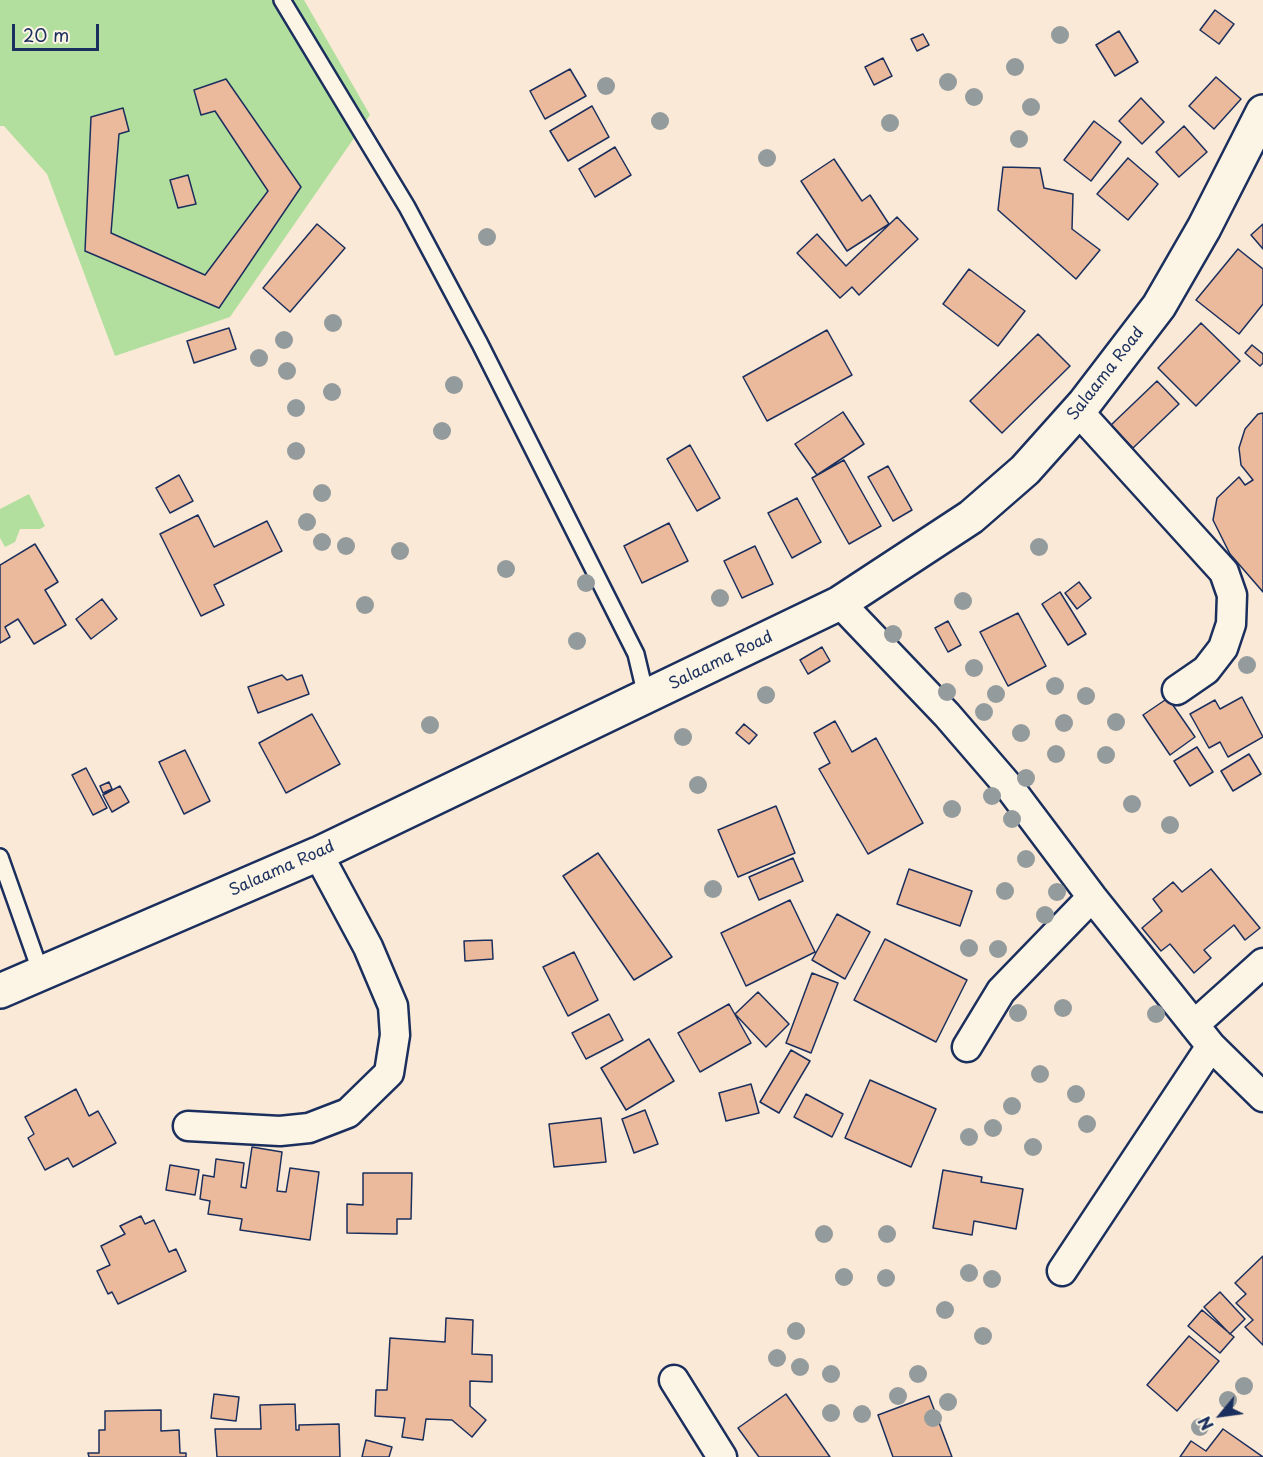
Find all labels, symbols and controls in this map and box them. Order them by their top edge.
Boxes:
scale bar [15,12,102,50]
text: 20 m [23,21,69,48]
street label: Salaama Road [1064,323,1148,425]
street label: Salaama Road [666,628,776,694]
street label: Salaama Road [226,837,338,901]
north arrow [1191,1385,1251,1445]
text: N [1192,1412,1219,1435]

